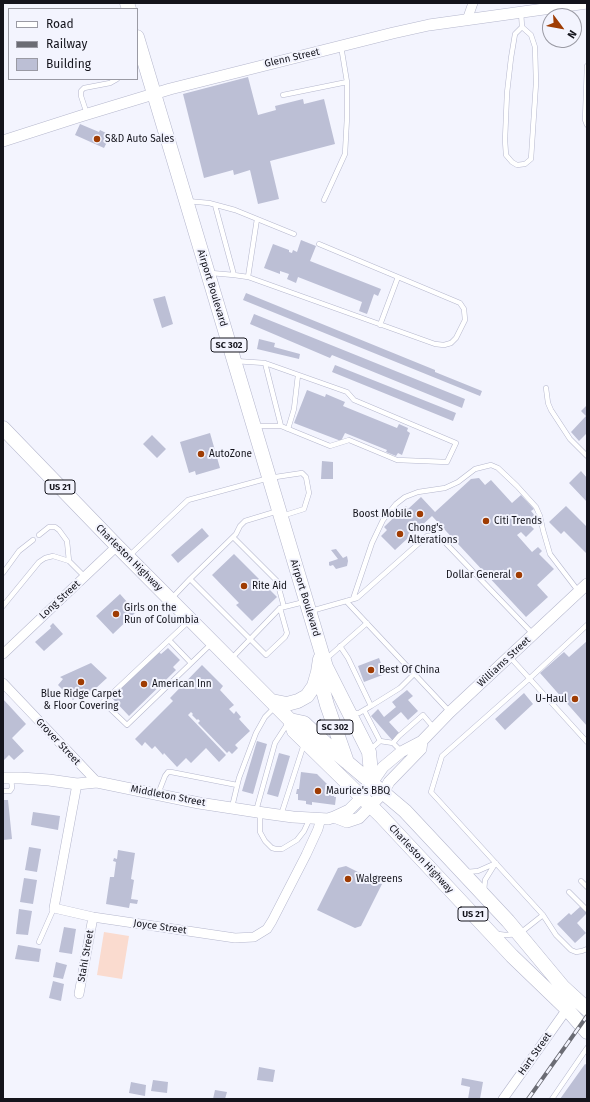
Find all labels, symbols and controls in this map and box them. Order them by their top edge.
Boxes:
legend [8,8,138,80]
north arrow [542,8,582,48]
text: Road [46,17,74,31]
text: N [564,28,579,41]
text: Railway [46,37,87,51]
street label: Glenn Street [263,46,321,70]
text: Building [46,57,91,71]
place label: S&D Auto Sales [105,133,174,145]
marker: S&D Auto Sales [92,134,102,144]
street label: Airport Boulevard [195,248,229,328]
road number: SC 302 [211,338,247,352]
place label: AutoZone [209,448,252,460]
marker: AutoZone [196,449,206,459]
road number: US 21 [45,480,75,494]
place label: Boost Mobile [353,508,412,520]
marker: Boost Mobile [415,509,425,519]
place label: Citi Trends [494,515,542,527]
marker: Citi Trends [481,516,491,526]
street label: Charleston Highway [93,522,165,594]
place label: Chong's Alterations [408,522,457,546]
marker: Chong's Alterations [395,529,405,539]
street label: Airport Boulevard [288,558,322,638]
place label: Dollar General [446,569,511,581]
marker: Dollar General [514,570,524,580]
street label: Long Street [37,578,83,622]
place label: Rite Aid [252,580,287,592]
marker: Rite Aid [239,581,249,591]
place label: Girls on the Run of Columbia [124,602,199,626]
marker: Girls on the Run of Columbia [111,609,121,619]
street label: Williams Street [475,634,533,690]
place label: Best Of China [379,664,440,676]
marker: Best Of China [366,665,376,675]
marker: Blue Ridge Carpet & Floor Covering [76,677,86,687]
place label: American Inn [152,678,212,690]
marker: American Inn [139,679,149,689]
place label: Blue Ridge Carpet & Floor Covering [41,688,121,712]
place label: U-Haul [535,693,567,705]
marker: U-Haul [570,694,580,704]
street label: Grover Street [33,716,83,768]
road number: SC 302 [317,720,353,734]
street label: Middleton Street [130,783,206,809]
place label: Maurice's BBQ [326,785,390,797]
marker: Maurice's BBQ [313,786,323,796]
street label: Charleston Highway [386,822,456,896]
place label: Walgreens [356,873,402,885]
marker: Walgreens [343,874,353,884]
road number: US 21 [458,907,488,921]
street label: Joyce Street [133,917,187,937]
street label: Stahl Street [75,929,97,983]
street label: Hart Street [516,1030,554,1078]

